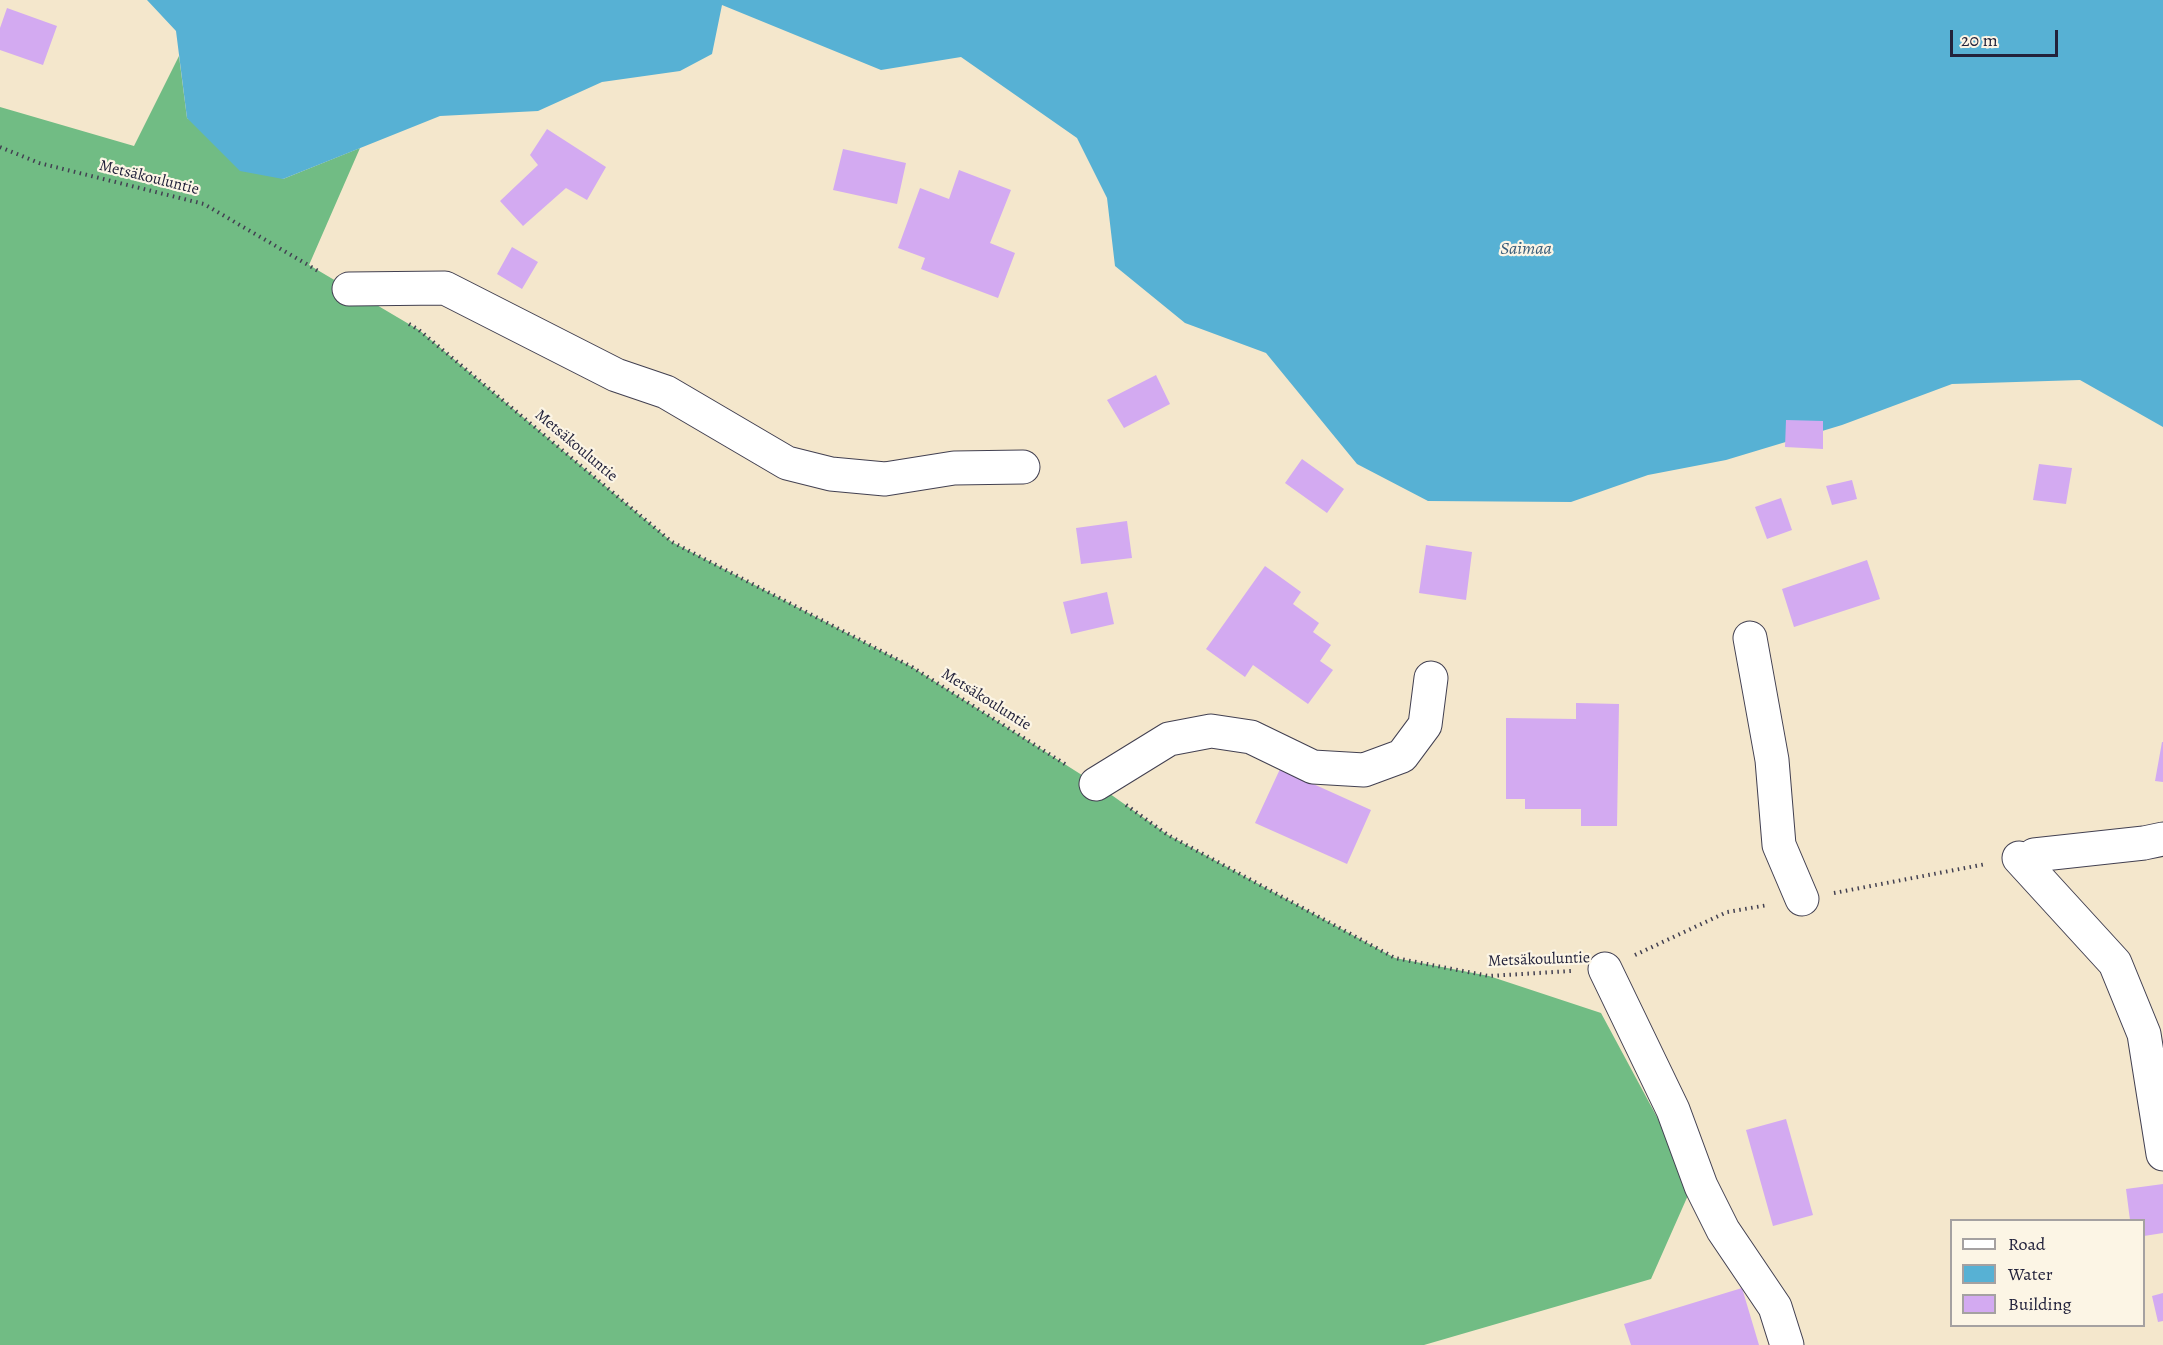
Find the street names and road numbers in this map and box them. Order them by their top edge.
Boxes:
street label: Metsäkouluntie [97,156,201,200]
street label: Metsäkouluntie [531,406,621,486]
street label: Metsäkouluntie [938,665,1034,735]
street label: Metsäkouluntie [1488,949,1590,971]

